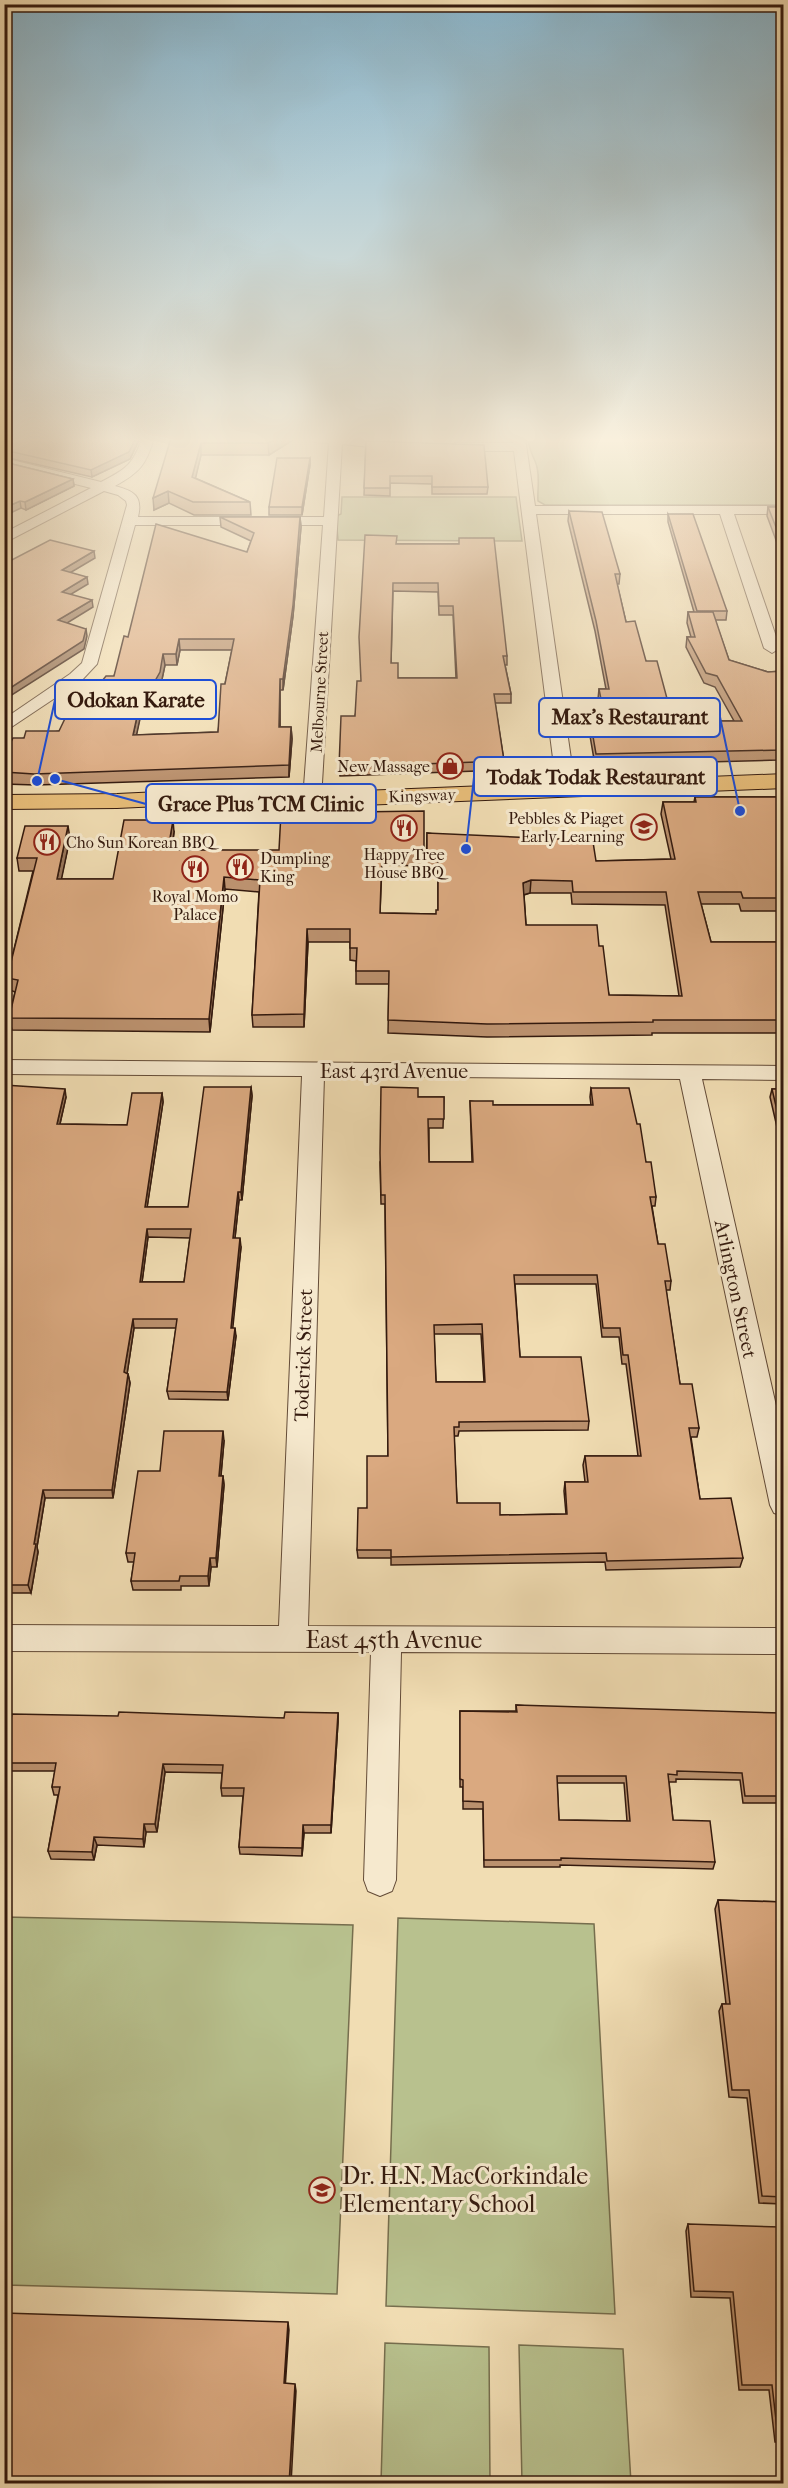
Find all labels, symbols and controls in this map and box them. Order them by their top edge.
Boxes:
street label: Melbourne Street [307,631,332,753]
callout: Odokan Karate [55,680,216,719]
text: Odokan Karate [67,688,205,712]
callout: Max's Restaurant [539,698,720,737]
text: Max's Restaurant [551,705,709,729]
shop icon: New Massage [435,751,465,781]
place label: New Massage [337,757,430,776]
callout: Todak Todak Restaurant [474,757,717,796]
text: Todak Todak Restaurant [486,765,706,789]
callout: Grace Plus TCM Clinic [146,784,376,823]
street label: Kingsway [388,785,457,806]
text: Grace Plus TCM Clinic [158,792,364,816]
place label: Pebbles & Piaget Early Learning [508,809,624,846]
school or university icon: Pebbles & Piaget Early Learning [629,812,659,842]
restaurant icon: Happy Tree House BBQ [389,813,419,843]
restaurant icon: Cho Sun Korean BBQ [32,827,62,857]
place label: Cho Sun Korean BBQ [66,833,220,852]
place label: Happy Tree House BBQ [363,845,450,882]
place label: Dumpling King [260,849,331,886]
restaurant icon: Dumpling King [225,852,255,882]
restaurant icon: Royal Momo Palace [180,854,210,884]
place label: Royal Momo Palace [152,887,238,924]
street label: East 43rd Avenue [320,1060,468,1083]
street label: Arlington Street [709,1217,761,1361]
street label: Toderick Street [290,1288,317,1422]
street label: East 45th Avenue [306,1626,483,1654]
place label: Dr. H.N. MacCorkindale Elementary School [342,2162,588,2218]
school or university icon: Dr. H.N. MacCorkindale Elementary School [307,2175,337,2205]

